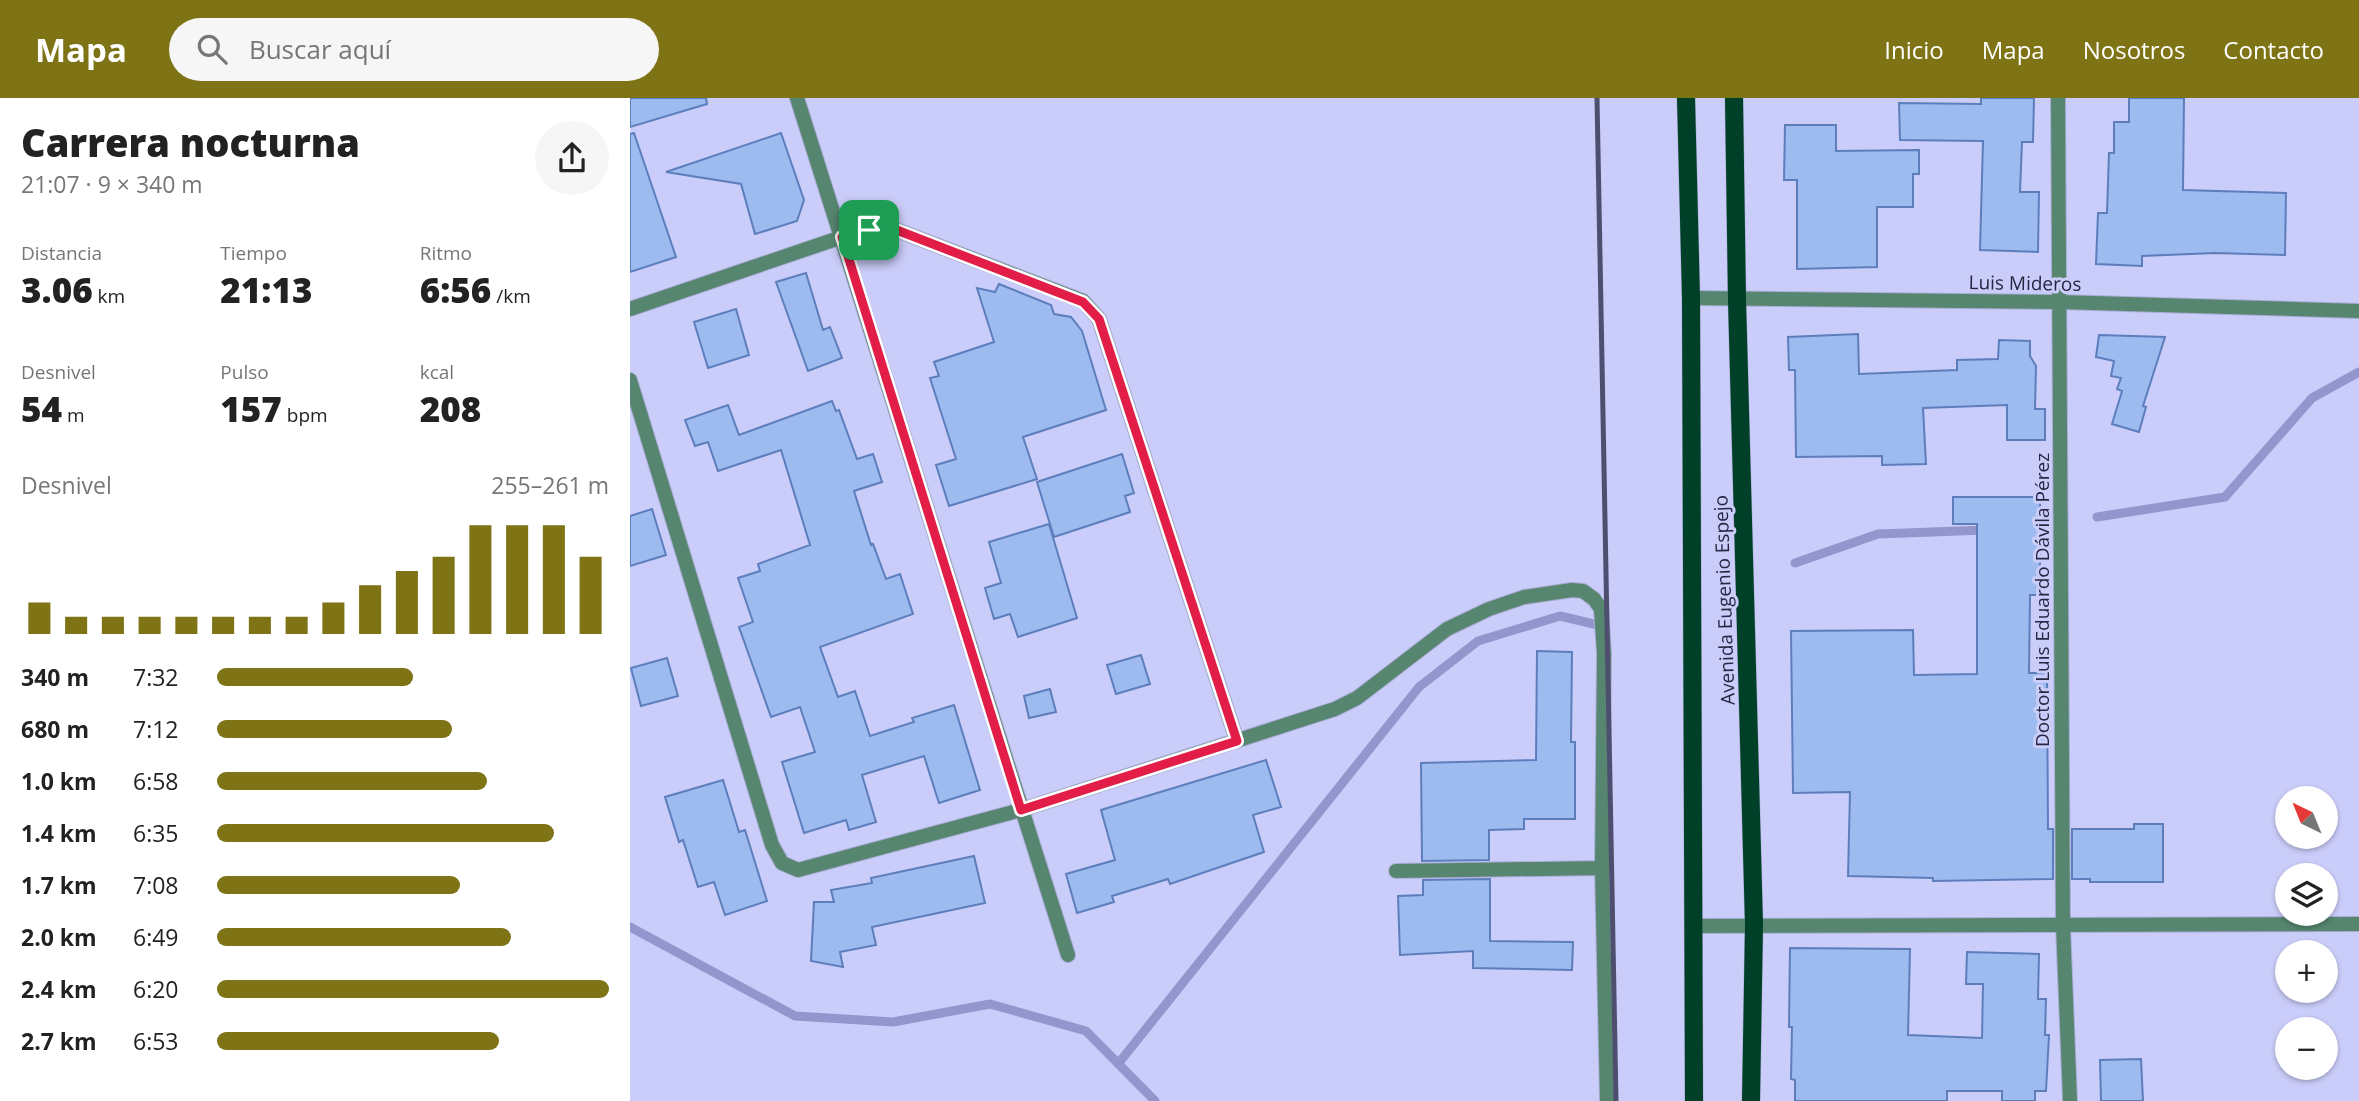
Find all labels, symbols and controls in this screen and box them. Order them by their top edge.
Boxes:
search box [169,18,659,81]
text: Mapa [35,27,127,72]
icon: search [193,30,231,68]
text: Buscar aquí [249,31,391,67]
text: Inicio [1884,33,1944,66]
text: Mapa [1982,33,2045,66]
text: Nosotros [2083,33,2185,66]
text: Contacto [2223,33,2324,66]
text: Carrera nocturna [21,116,360,168]
button: share [535,121,609,195]
text: 21:07 · 9 × 340 m [21,168,203,200]
pin [839,200,899,260]
icon: arrive [850,211,888,249]
text: Distancia [21,240,102,266]
text: Tiempo [220,240,287,266]
text: Ritmo [420,240,472,266]
text: 3.06 [21,266,93,313]
text: 21:13 [220,266,312,313]
text: 6:56 [420,266,491,313]
street label: Luis Mideros [1968,269,2082,297]
text: km [93,283,125,309]
text: /km [491,283,531,309]
text: Desnivel [21,359,96,385]
text: Pulso [220,359,269,385]
text: kcal [420,359,454,385]
text: 54 [21,385,62,432]
text: 157 [220,385,282,432]
text: 208 [420,385,481,432]
text: m [62,402,85,428]
text: bpm [282,402,328,428]
street label: Doctor Luis Eduardo Dávila Pérez [2029,453,2055,747]
text: Desnivel [21,469,112,501]
text: 255–261 m [491,469,609,501]
street label: Avenida Eugenio Espejo [1707,495,1741,705]
text: 340 m [21,661,89,693]
text: 7:32 [133,661,179,693]
text: 680 m [21,713,89,745]
text: 7:12 [133,713,179,745]
text: 1.0 km [21,765,97,797]
text: 6:58 [133,765,179,797]
north arrow [2275,786,2338,849]
map controls [2275,786,2338,1080]
text: 1.4 km [21,817,97,849]
text: 6:35 [133,817,179,849]
button: layers [2275,863,2338,926]
text: 1.7 km [21,869,97,901]
text: 7:08 [133,869,179,901]
text: 2.0 km [21,921,97,953]
text: 6:49 [133,921,179,953]
button: + [2275,940,2338,1003]
text: 2.4 km [21,973,97,1005]
text: 6:20 [133,973,179,1005]
button: − [2275,1017,2338,1080]
text: 2.7 km [21,1025,97,1057]
text: 6:53 [133,1025,179,1057]

